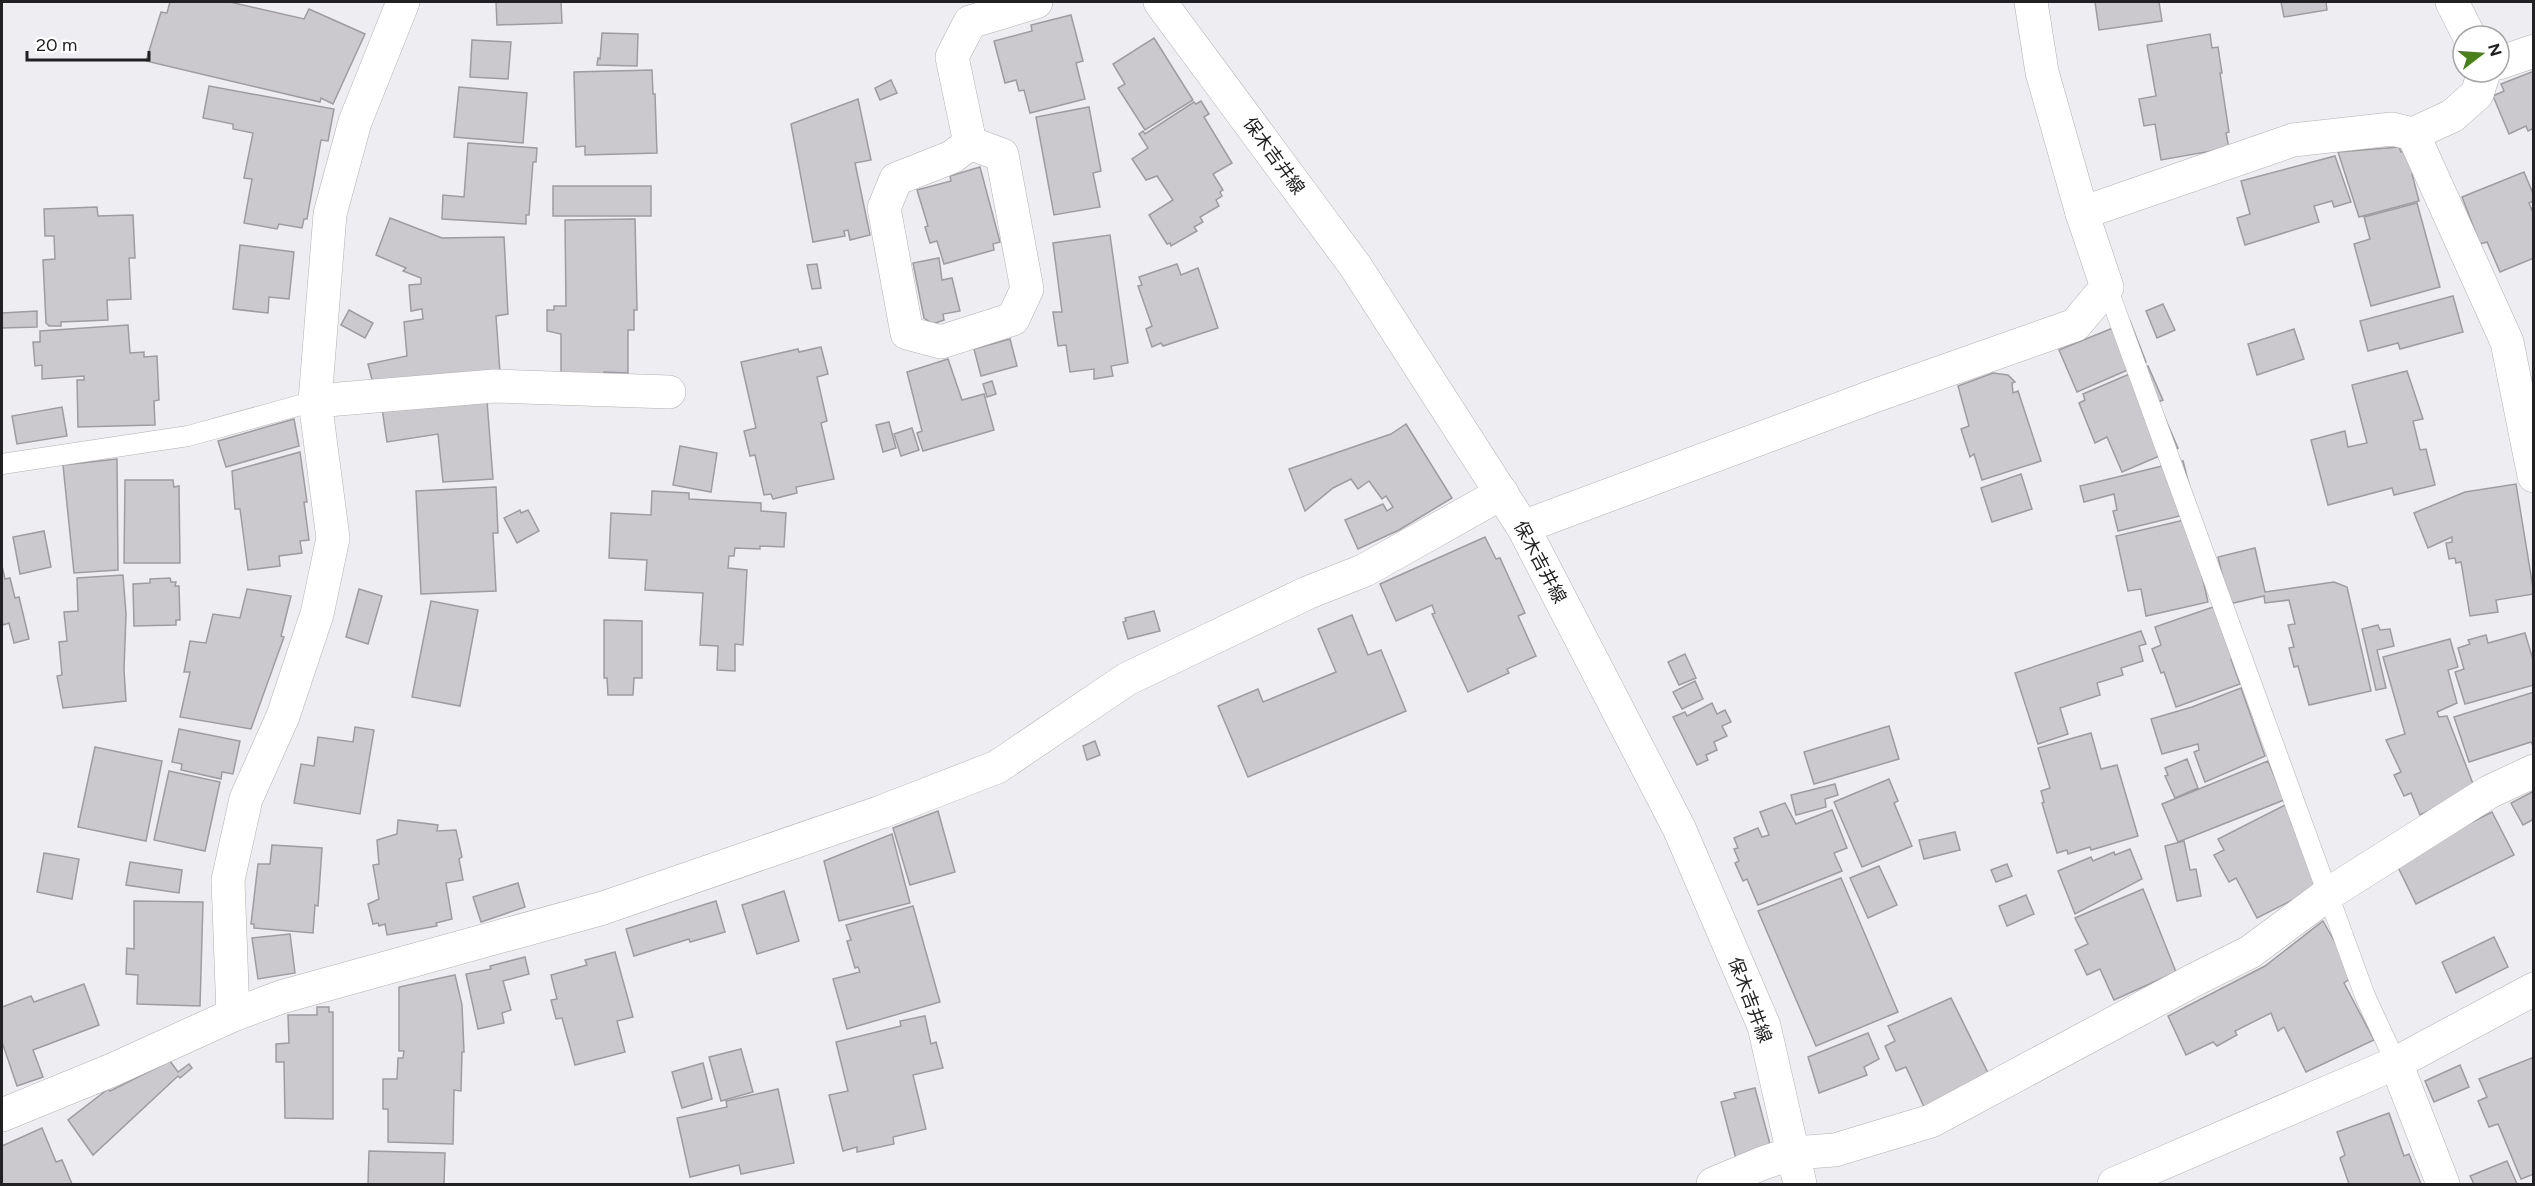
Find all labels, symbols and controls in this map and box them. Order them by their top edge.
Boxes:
scale bar [27,24,148,62]
north arrow [2451,24,2511,84]
text: 20 m [36,34,77,56]
text: N [2484,41,2506,58]
street label: 保木吉井線 [1239,113,1309,199]
street label: 保木吉井線 [1509,517,1571,607]
street label: 保木吉井線 [1724,954,1776,1046]

